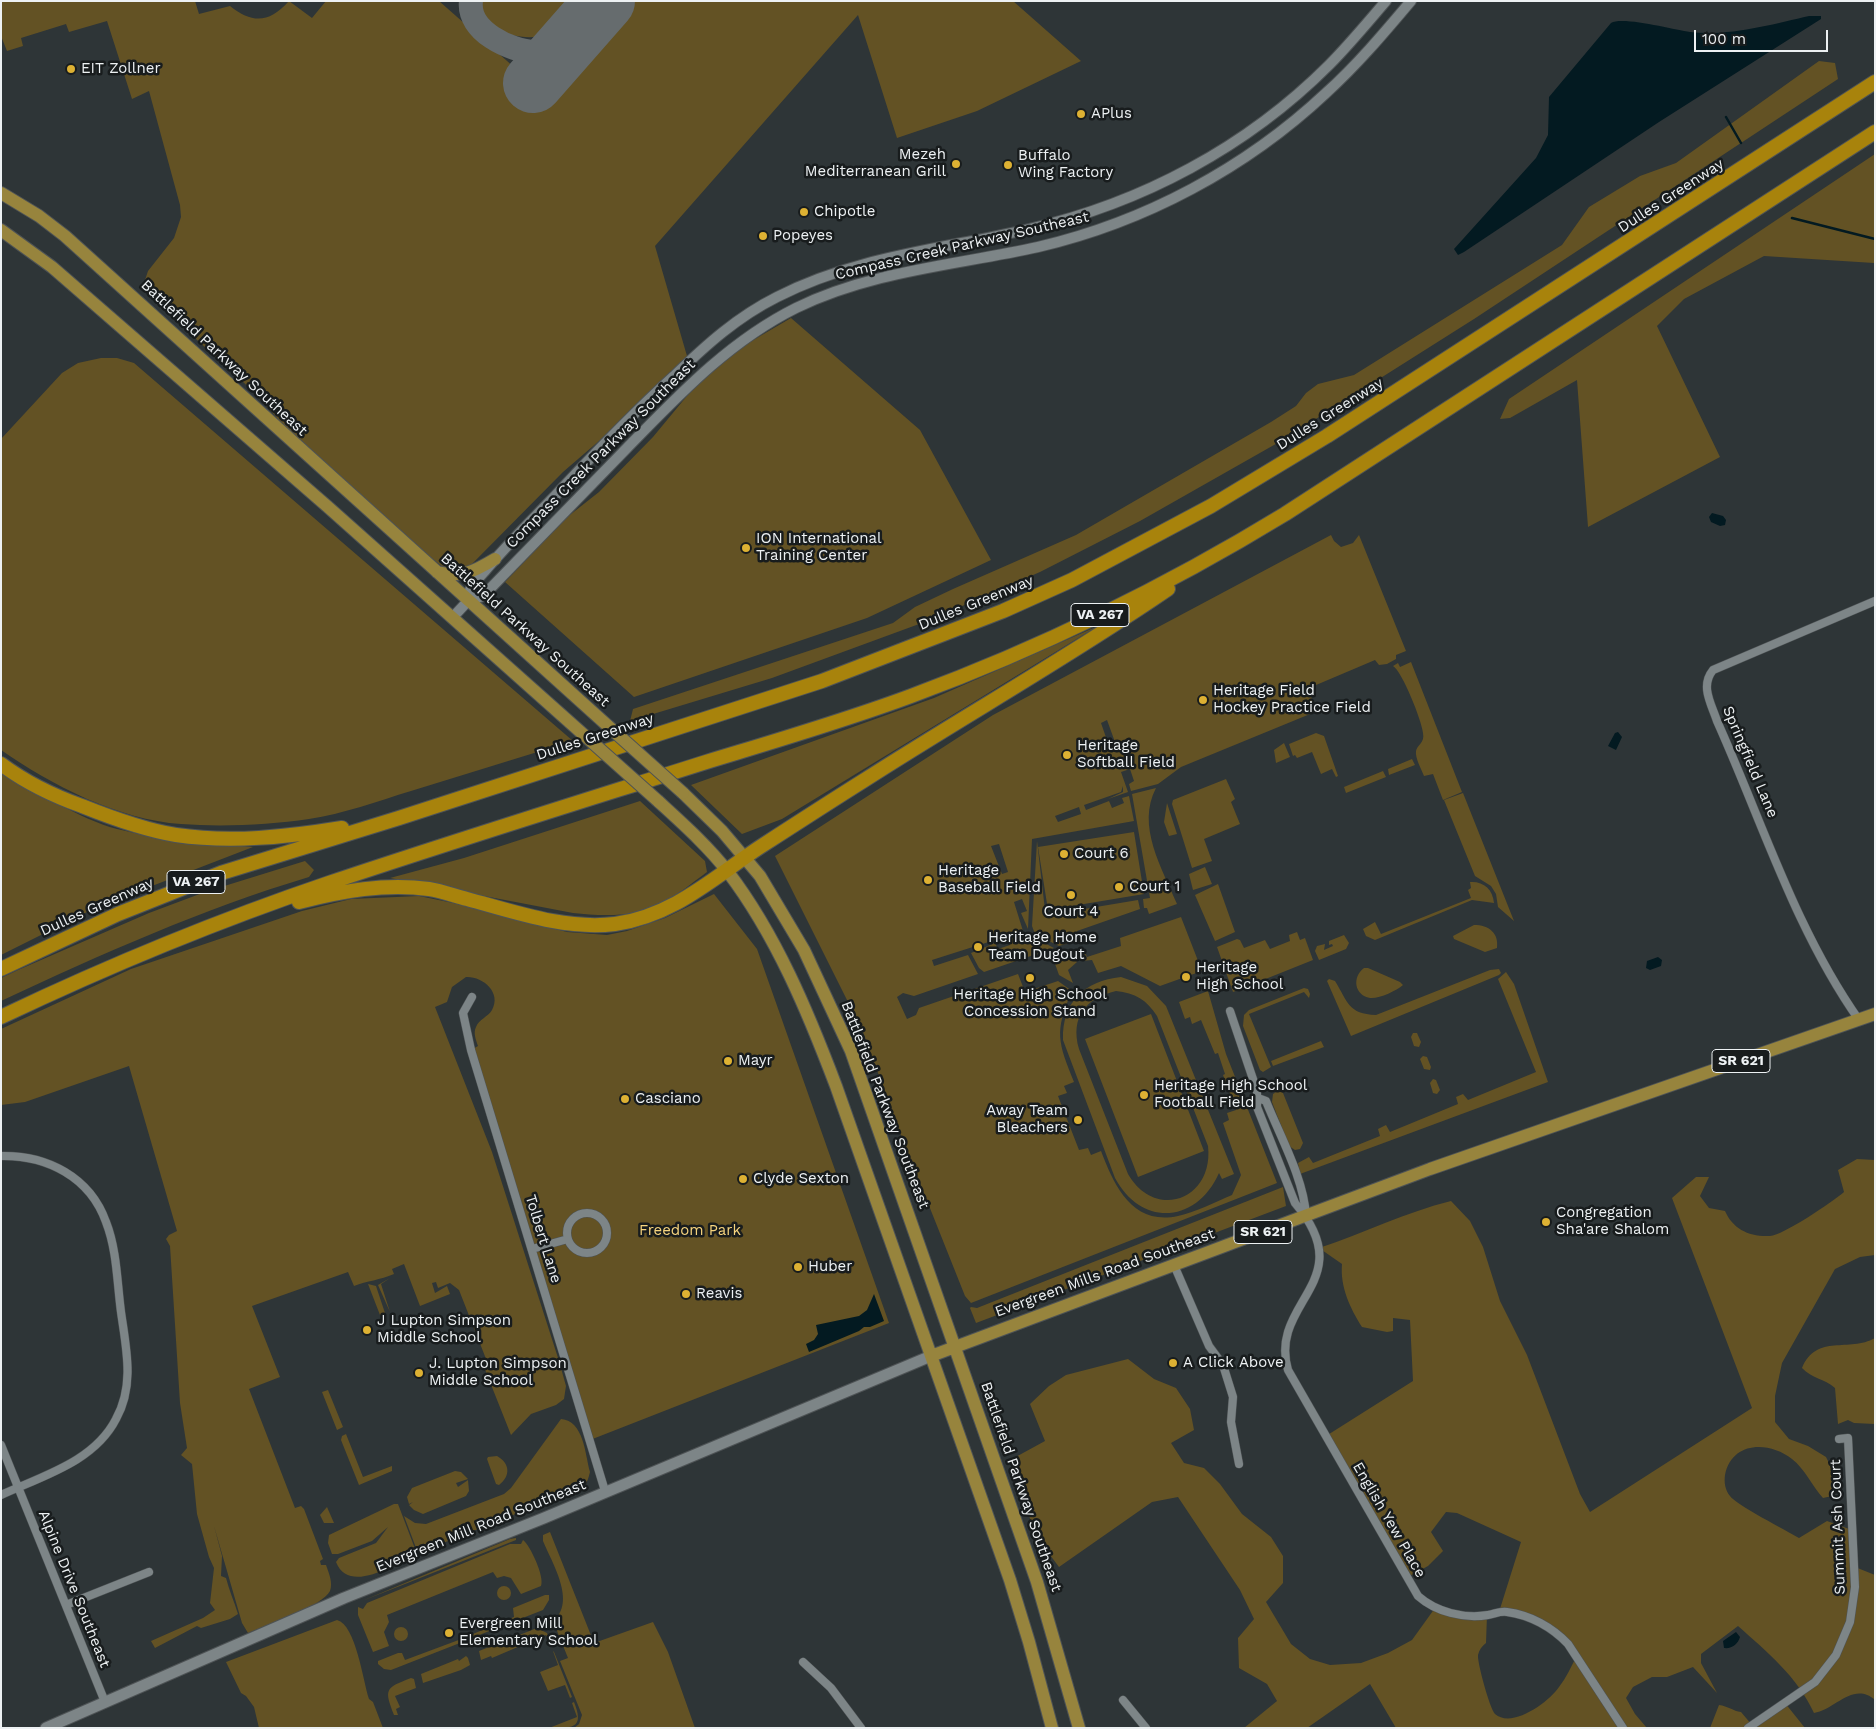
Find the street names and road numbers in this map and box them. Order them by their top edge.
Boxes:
street label: Dulles Greenway [1615,155,1727,237]
street label: Compass Creek Parkway Southeast [833,208,1091,284]
street label: Battlefield Parkway Southeast [137,276,311,440]
street label: Compass Creek Parkway Southeast [503,356,699,552]
street label: Dulles Greenway [1273,374,1387,454]
street label: Battlefield Parkway Southeast [437,549,613,711]
street label: Dulles Greenway [916,572,1036,634]
road number: VA 267 [1071,604,1129,626]
street label: Springfield Lane [1718,704,1782,820]
street label: Dulles Greenway [534,710,656,764]
road number: VA 267 [167,870,225,894]
street label: Dulles Greenway [37,874,157,940]
street label: Battlefield Parkway Southeast [837,999,933,1211]
road number: SR 621 [1712,1050,1770,1072]
street label: Tolbert Lane [521,1193,565,1285]
road number: SR 621 [1234,1220,1292,1244]
street label: Evergreen Mills Road Southeast [993,1225,1217,1321]
street label: Battlefield Parkway Southeast [977,1380,1065,1594]
street label: English Yew Place [1349,1459,1429,1581]
street label: Summit Ash Court [1827,1459,1849,1595]
street label: Evergreen Mill Road Southeast [374,1476,588,1576]
street label: Alpine Drive Southeast [34,1508,114,1670]

